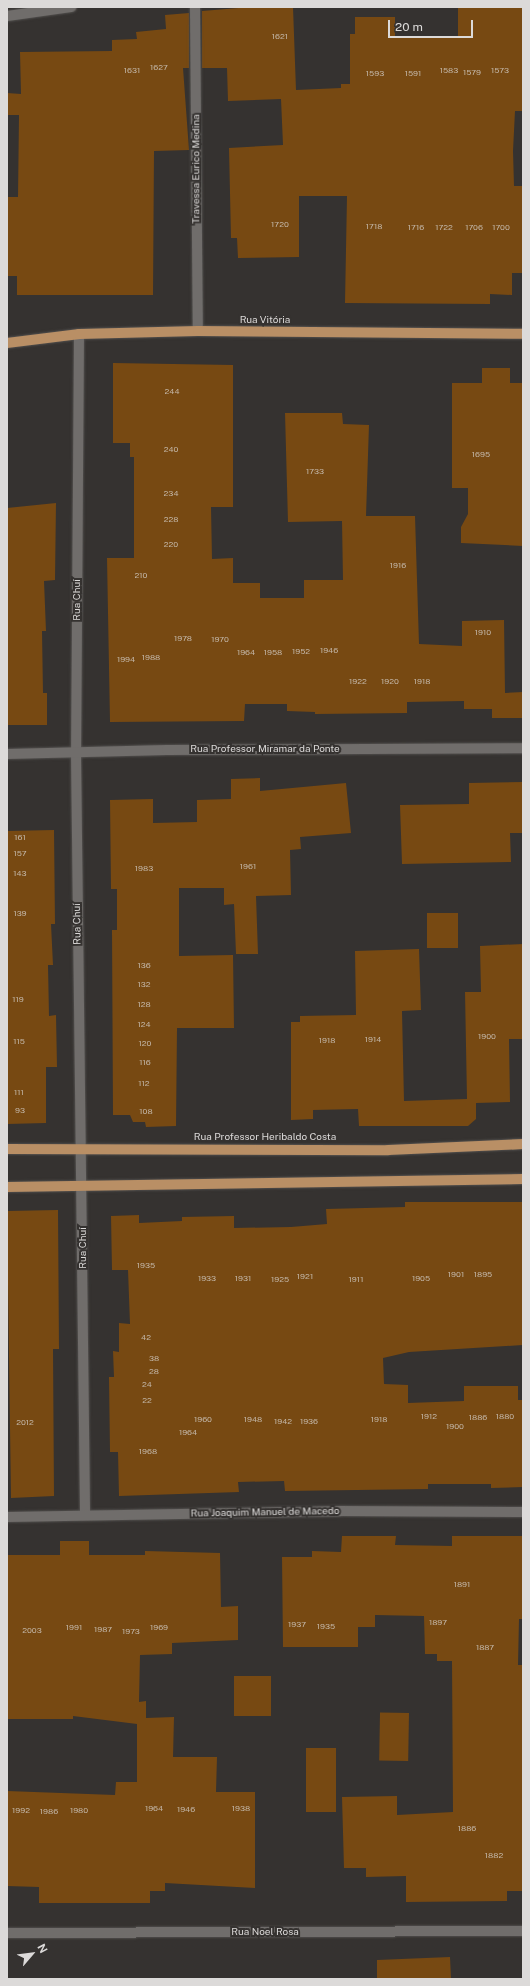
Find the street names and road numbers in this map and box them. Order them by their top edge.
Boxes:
street label: Travessa Eurico Medina [190,114,202,224]
street label: Rua Vitória [240,314,290,326]
street label: Rua Chuí [71,579,83,621]
street label: Rua Professor Miramar da Ponte [190,743,340,755]
street label: Rua Chuí [71,903,83,945]
street label: Rua Professor Heribaldo Costa [194,1131,336,1143]
street label: Rua Chuí [77,1227,89,1269]
street label: Rua Joaquim Manuel de Macedo [190,1505,340,1519]
street label: Rua Noel Rosa [231,1926,299,1938]

